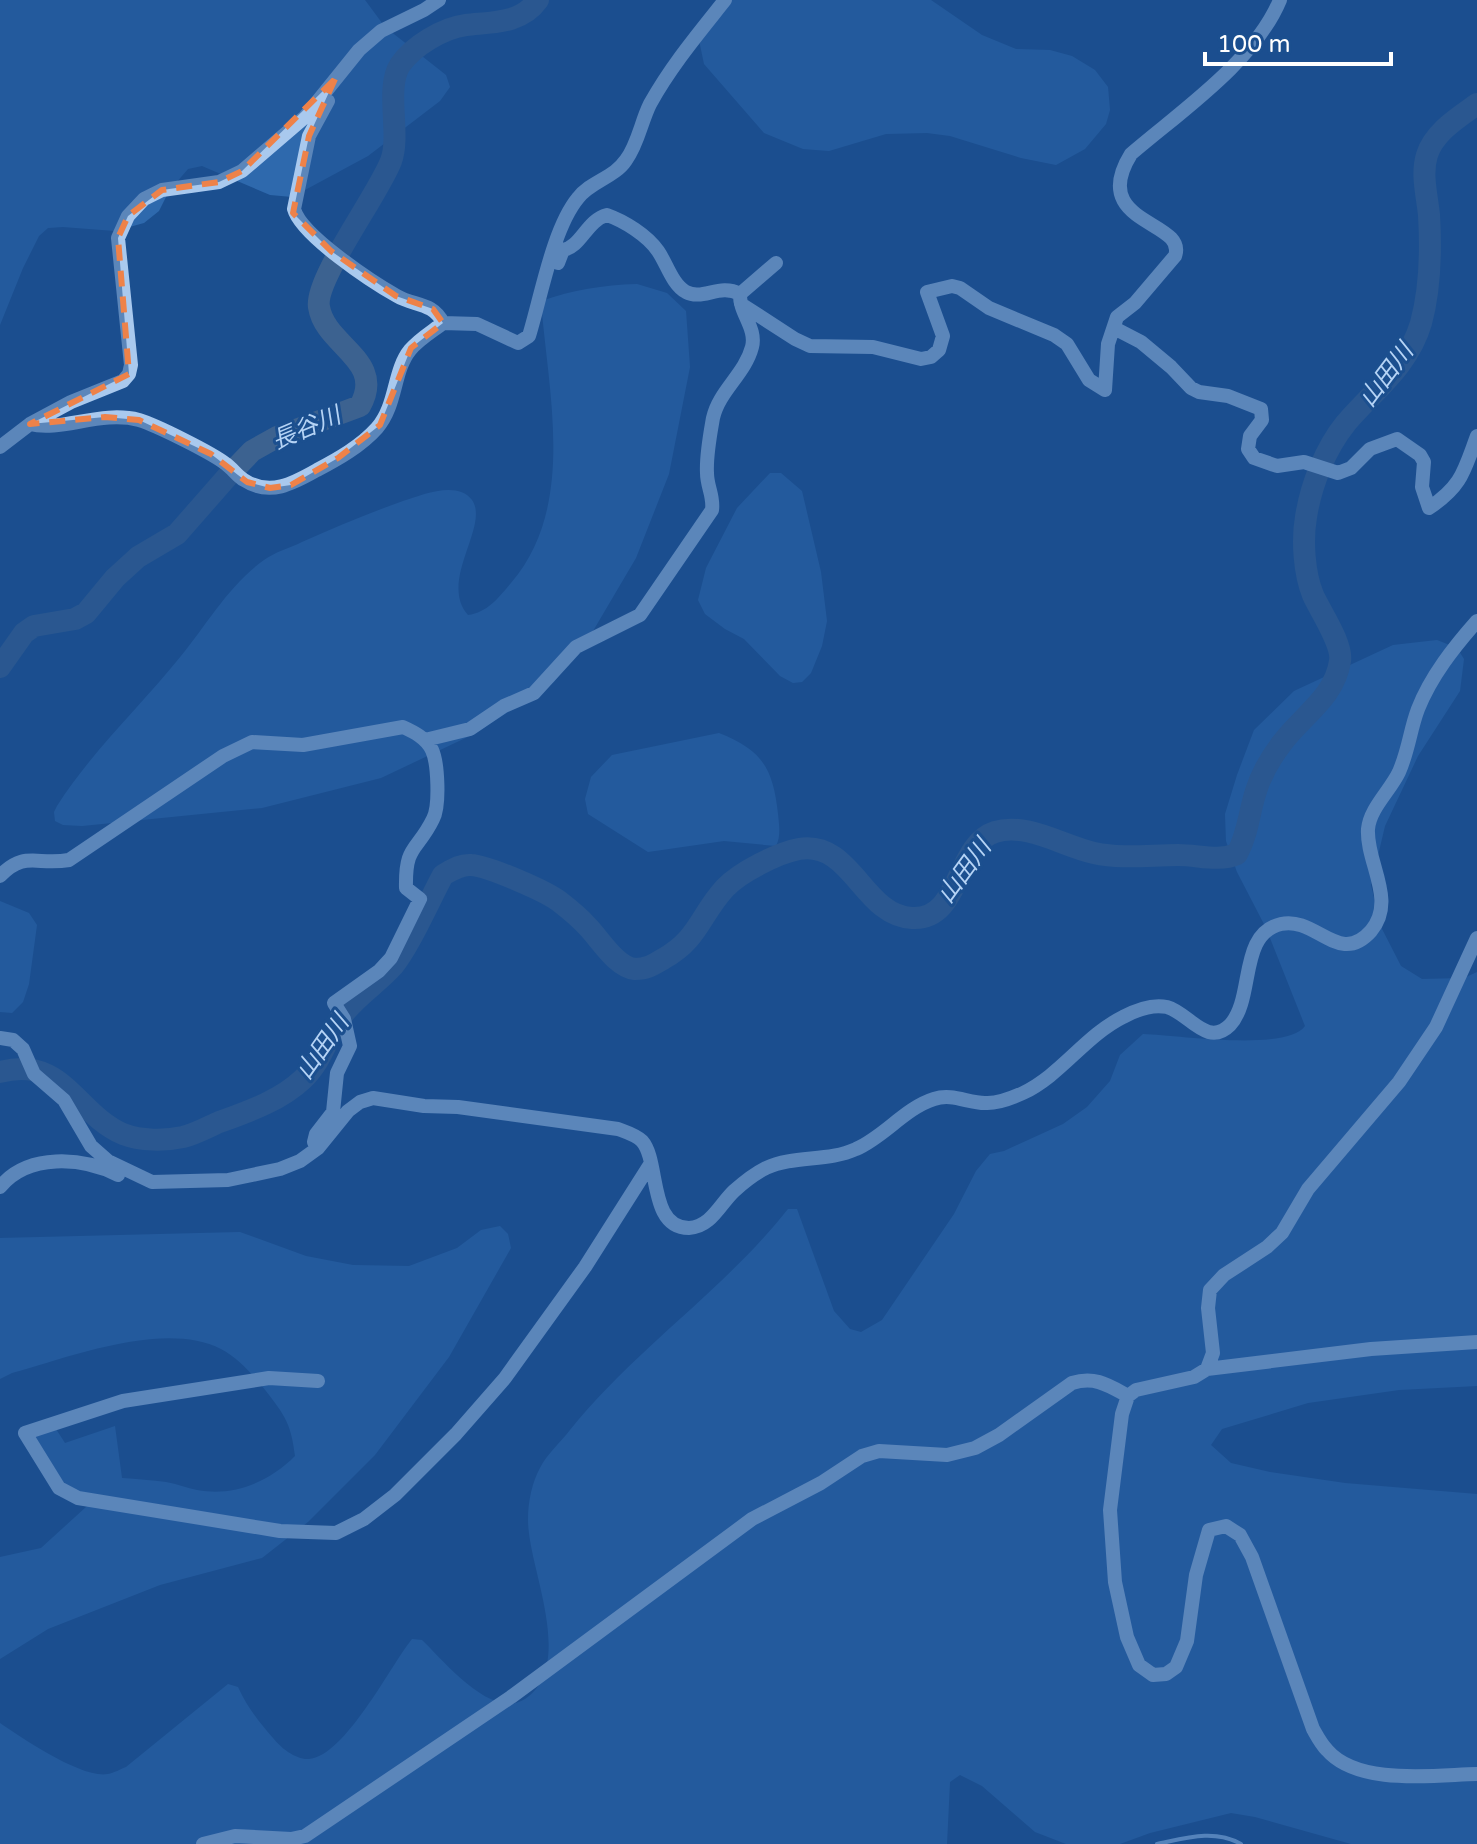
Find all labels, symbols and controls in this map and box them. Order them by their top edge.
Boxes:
scale bar [1205,16,1391,66]
text: 100 m [1217,30,1291,59]
water label: 山田川 [1353,335,1421,413]
water label: 長谷川 [267,400,348,456]
water label: 山田川 [932,831,999,909]
water label: 山田川 [290,1007,357,1085]

